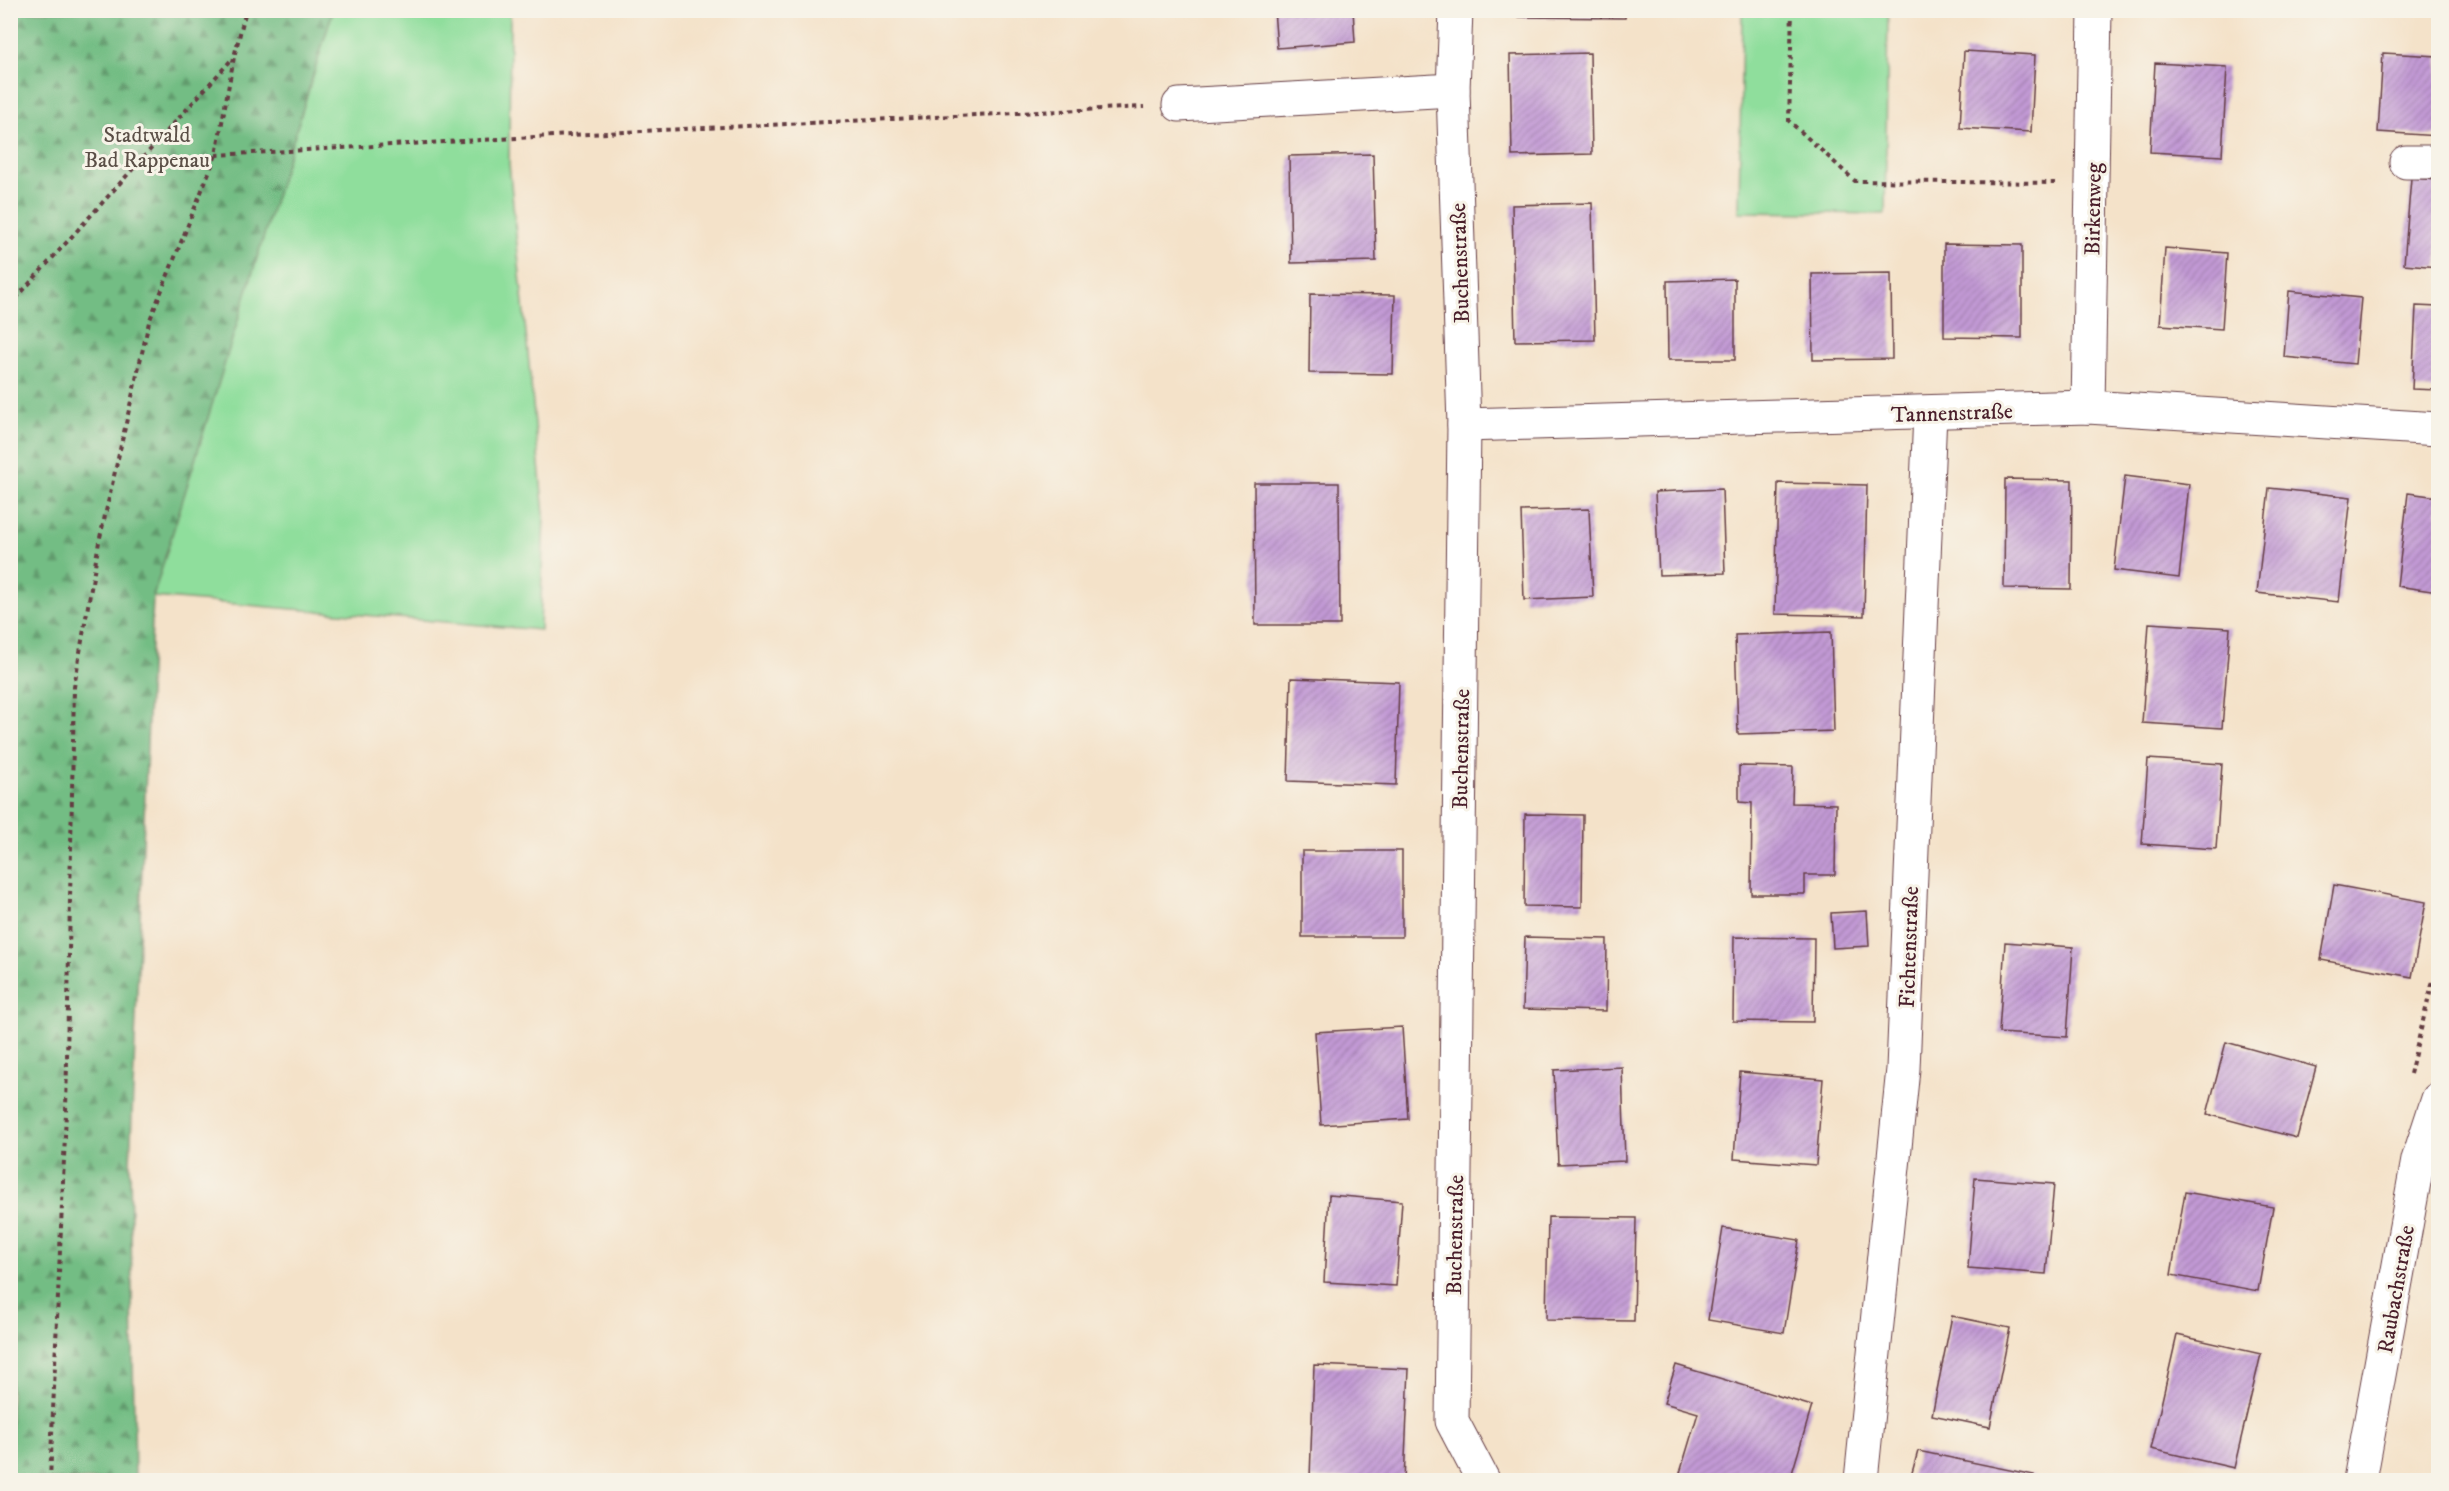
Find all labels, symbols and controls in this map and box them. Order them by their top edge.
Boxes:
park label: Stadtwald Bad Rappenau [84,122,210,174]
street label: Birkenweg [2079,162,2108,256]
street label: Buchenstraße [1445,202,1476,324]
street label: Tannenstraße [1891,398,2013,429]
street label: Buchenstraße [1447,689,1476,809]
street label: Fichtenstraße [1894,886,1925,1009]
street label: Buchenstraße [1441,1175,1470,1295]
street label: Raubachstraße [2372,1223,2421,1355]

